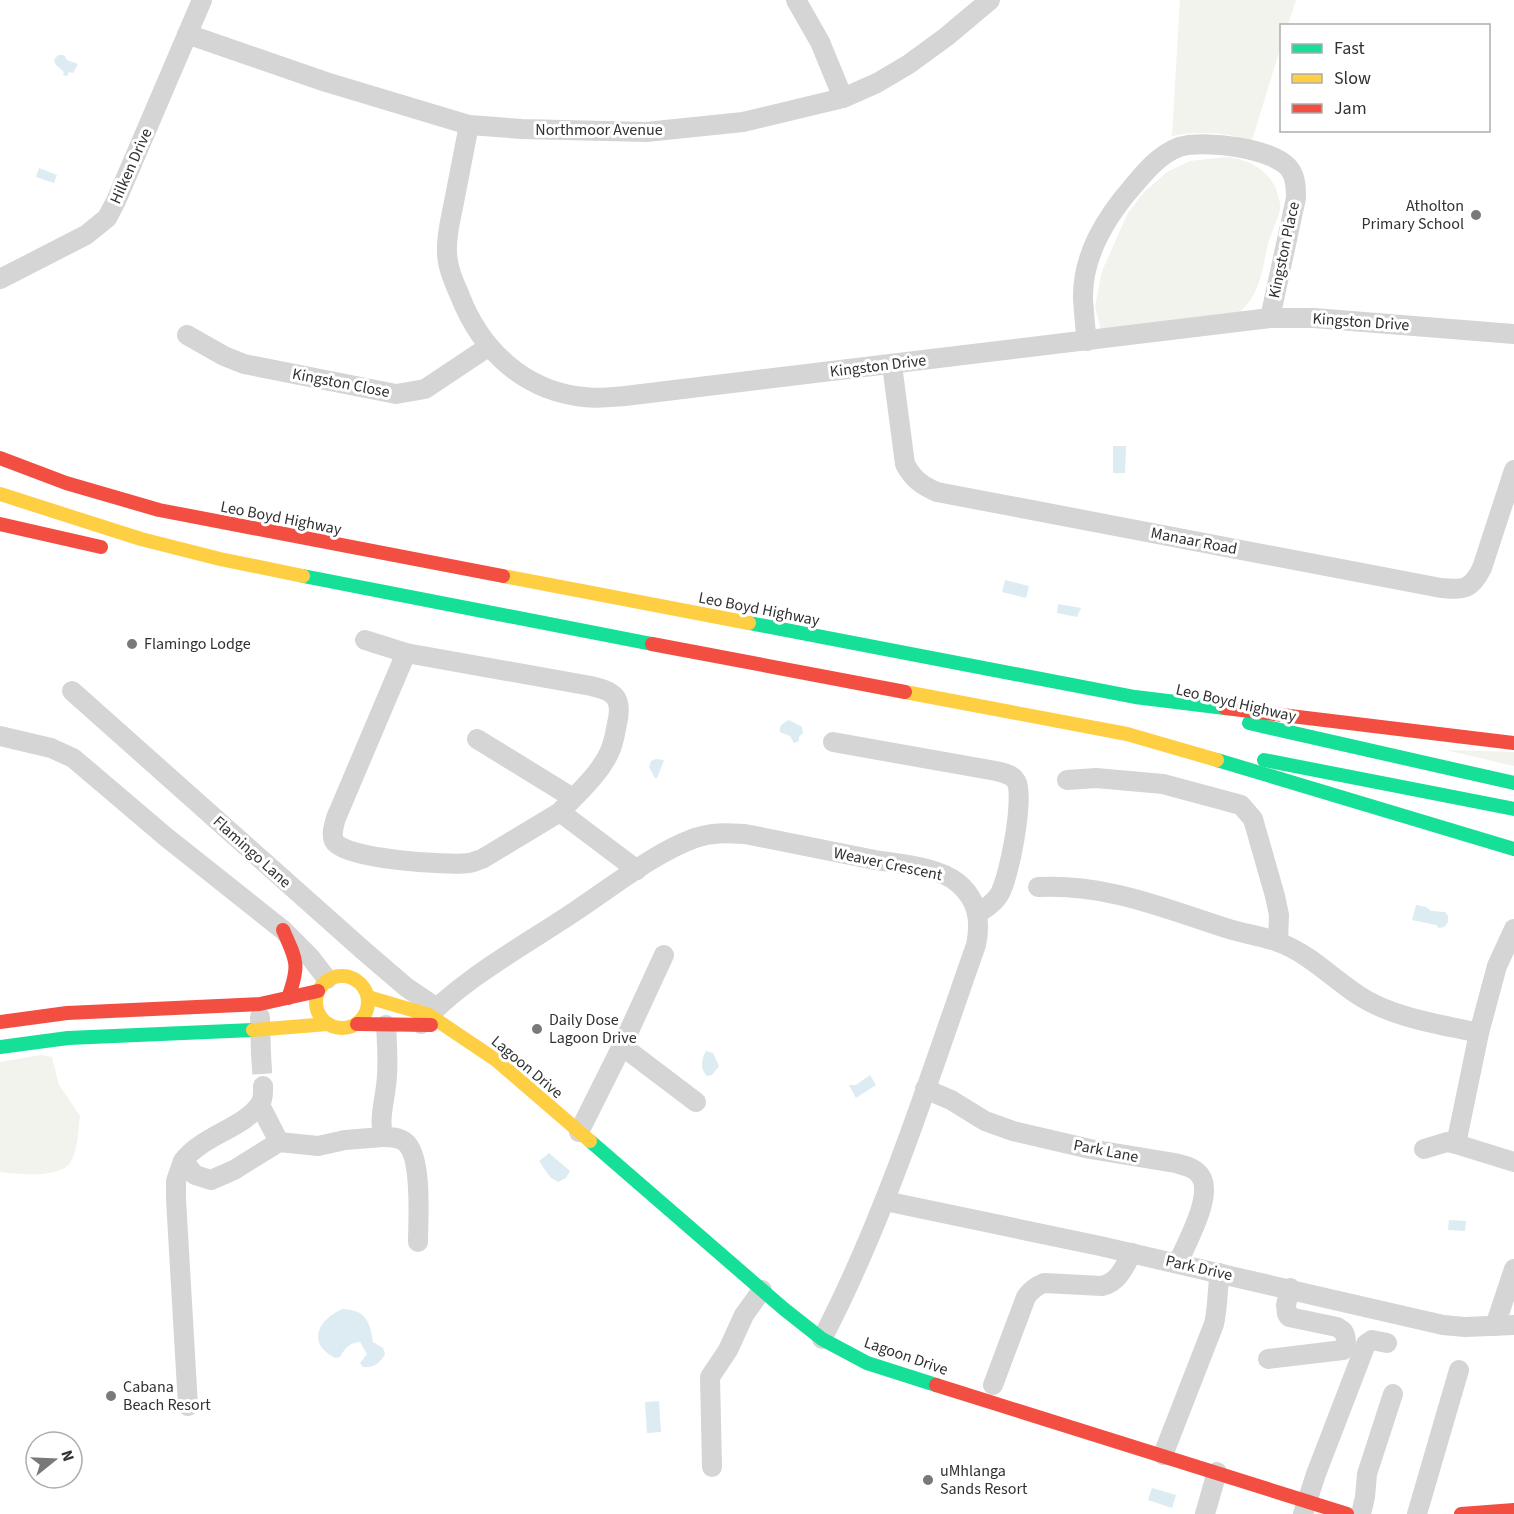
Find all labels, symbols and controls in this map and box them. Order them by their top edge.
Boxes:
legend [1280,24,1490,132]
text: Fast [1334,36,1365,61]
text: Slow [1334,66,1371,91]
text: Jam [1334,96,1367,121]
street label: Northmoor Avenue [535,119,663,141]
street label: Hilken Drive [105,125,157,207]
place label: Atholton Primary School [1362,195,1464,235]
street label: Kingston Place [1263,200,1305,300]
marker: Atholton Primary School [1469,208,1483,222]
street label: Kingston Drive [1312,308,1410,336]
street label: Kingston Drive [829,349,927,383]
street label: Kingston Close [290,363,392,403]
street label: Leo Boyd Highway [219,495,344,541]
street label: Manaar Road [1149,522,1239,560]
street label: Leo Boyd Highway [697,586,822,632]
place label: Flamingo Lodge [144,633,251,655]
marker: Flamingo Lodge [125,637,139,651]
street label: Leo Boyd Highway [1174,678,1299,728]
street label: Flamingo Lane [208,811,296,893]
street label: Weaver Crescent [832,842,945,886]
place label: Daily Dose Lagoon Drive [549,1009,637,1049]
marker: Daily Dose Lagoon Drive [530,1022,544,1036]
street label: Lagoon Drive [486,1030,568,1104]
street label: Park Lane [1072,1134,1140,1168]
street label: Park Drive [1163,1250,1235,1286]
street label: Lagoon Drive [861,1331,951,1381]
place label: Cabana Beach Resort [123,1376,211,1416]
marker: Cabana Beach Resort [104,1389,118,1403]
north arrow [24,1430,84,1490]
text: N [55,1447,79,1464]
place label: uMhlanga Sands Resort [940,1460,1028,1500]
marker: uMhlanga Sands Resort [921,1473,935,1487]

